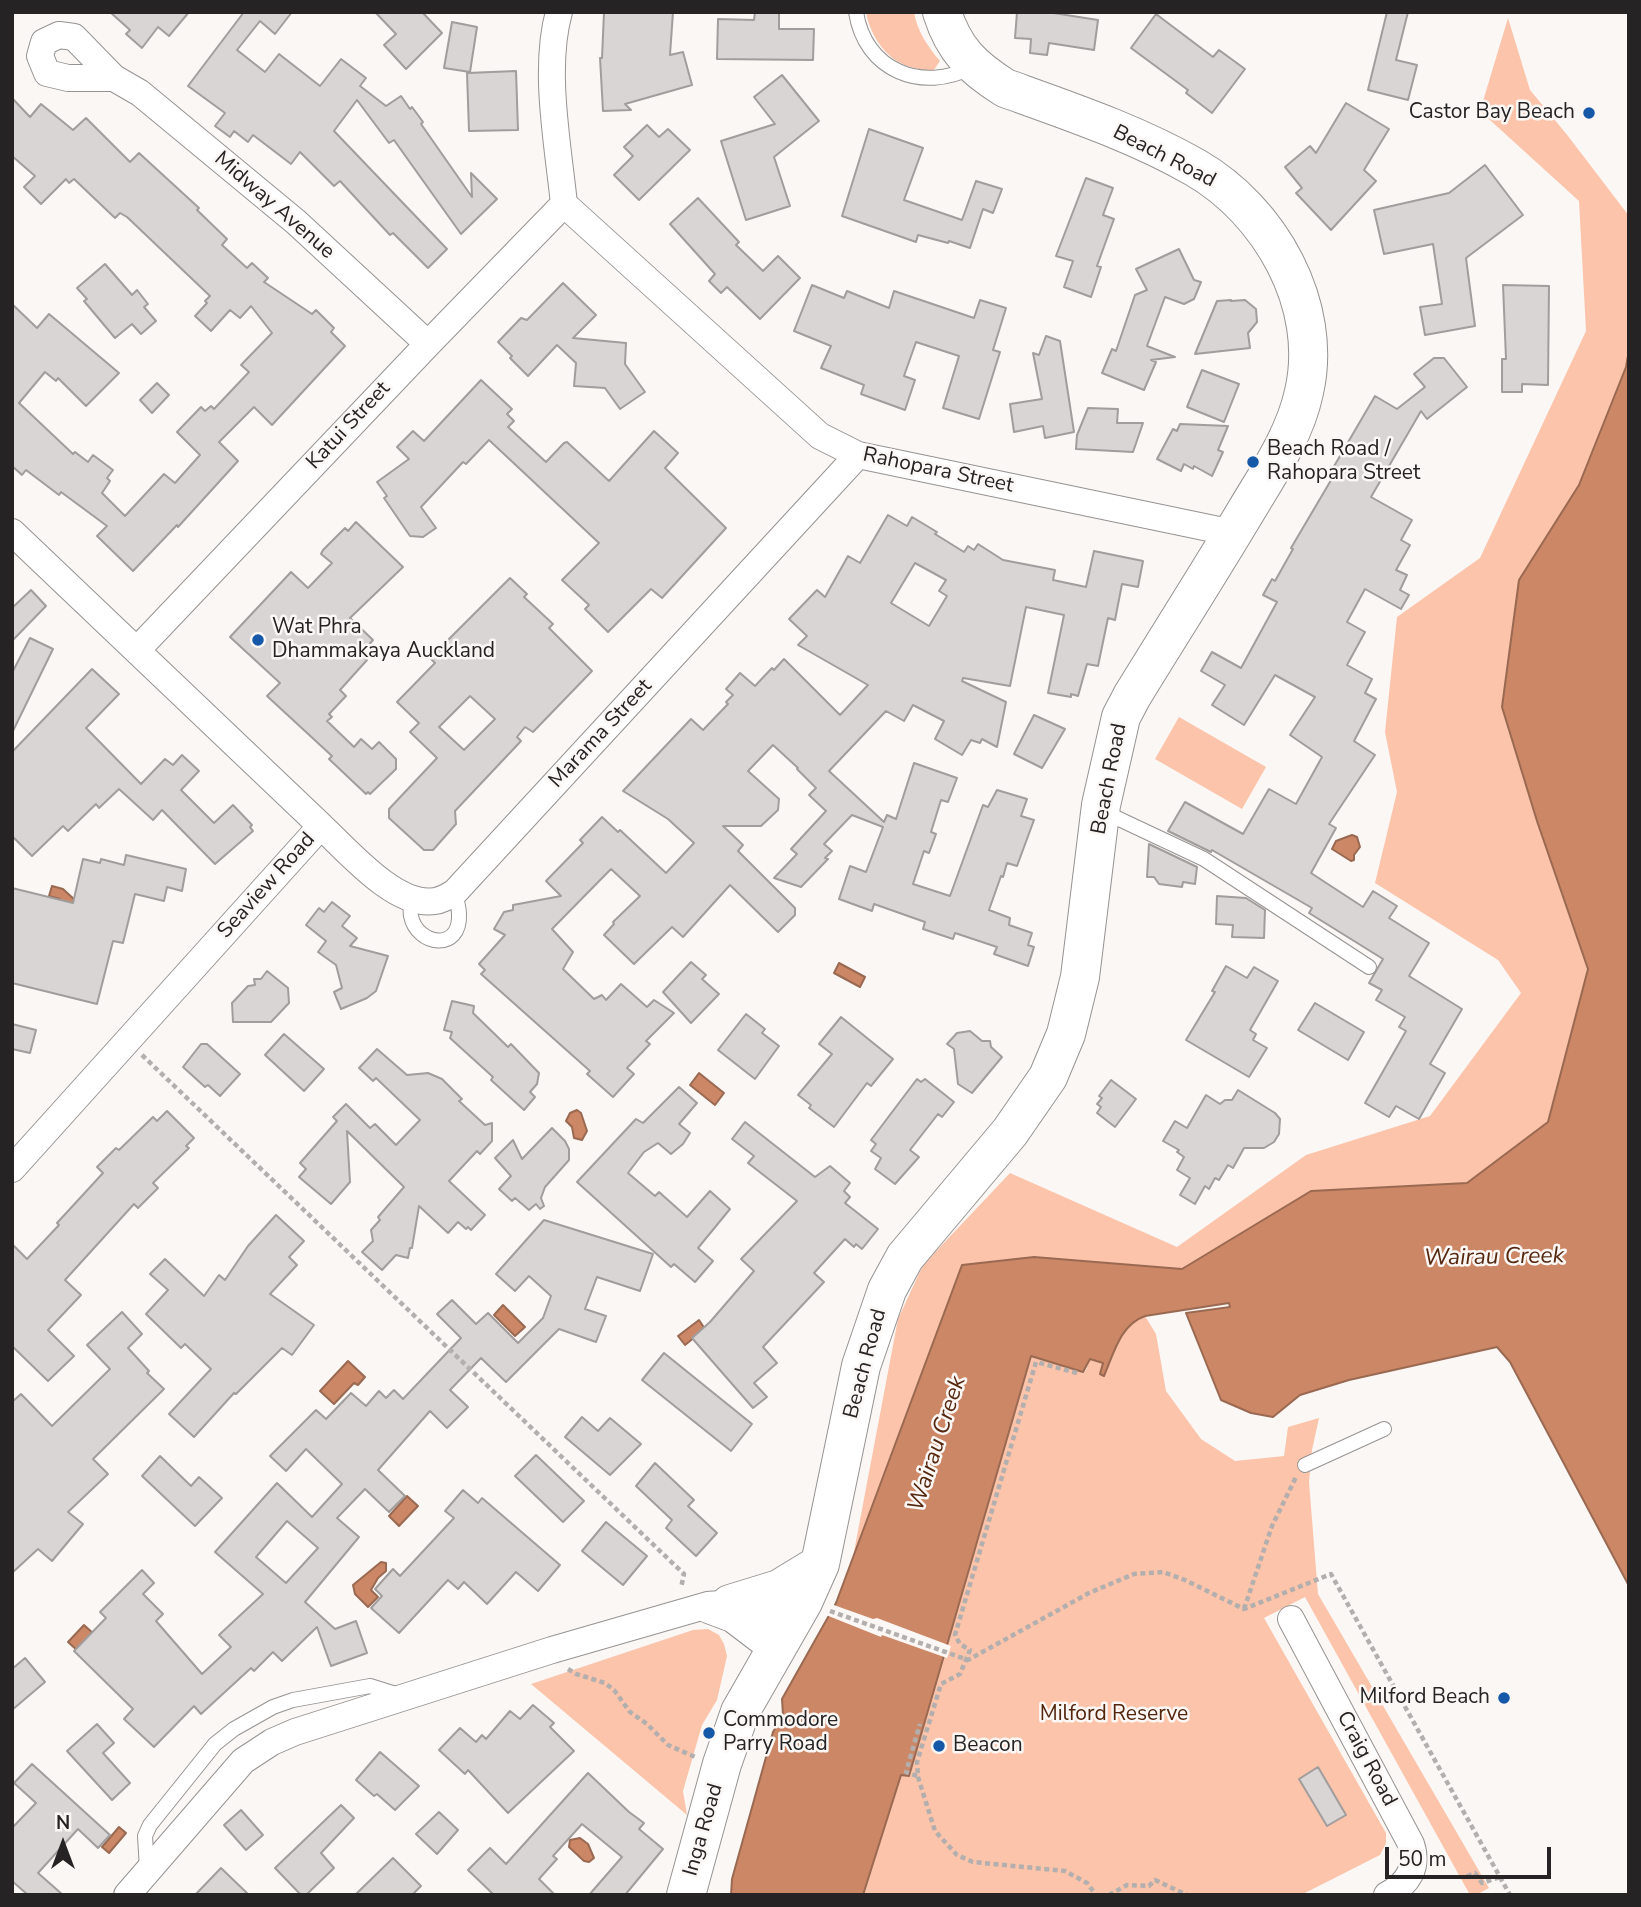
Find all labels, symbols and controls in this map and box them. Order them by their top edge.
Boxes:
place label: Castor Bay Beach [1409,100,1575,126]
marker: Castor Bay Beach [1581,105,1597,121]
street label: Beach Road [1108,120,1220,194]
street label: Midway Avenue [209,147,339,265]
street label: Katui Street [302,377,396,475]
place label: Beach Road / Rahopara Street [1267,437,1420,487]
street label: Rahopara Street [860,443,1016,499]
marker: Beach Road / Rahopara Street [1245,454,1261,470]
place label: Wat Phra Dhammakaya Auckland [272,615,495,665]
marker: Wat Phra Dhammakaya Auckland [250,632,266,648]
street label: Marama Street [544,674,658,794]
street label: Beach Road [1087,721,1133,837]
street label: Seaview Road [213,828,321,944]
water label: Wairau Creek [1424,1243,1564,1273]
street label: Beach Road [839,1306,893,1422]
water label: Wairau Creek [903,1373,973,1515]
place label: Milford Beach [1360,1685,1490,1711]
marker: Milford Beach [1496,1690,1512,1706]
park label: Milford Reserve [1040,1702,1188,1728]
street label: Craig Road [1330,1707,1402,1811]
place label: Commodore Parry Road [723,1708,838,1758]
marker: Commodore Parry Road [701,1725,717,1741]
place label: Beacon [953,1733,1023,1759]
marker: Beacon [931,1738,947,1754]
street label: Inga Road [679,1781,729,1879]
north arrow [28,1809,98,1879]
text: N [56,1810,70,1836]
scale bar [1389,1834,1555,1878]
text: 50 m [1398,1845,1447,1873]

